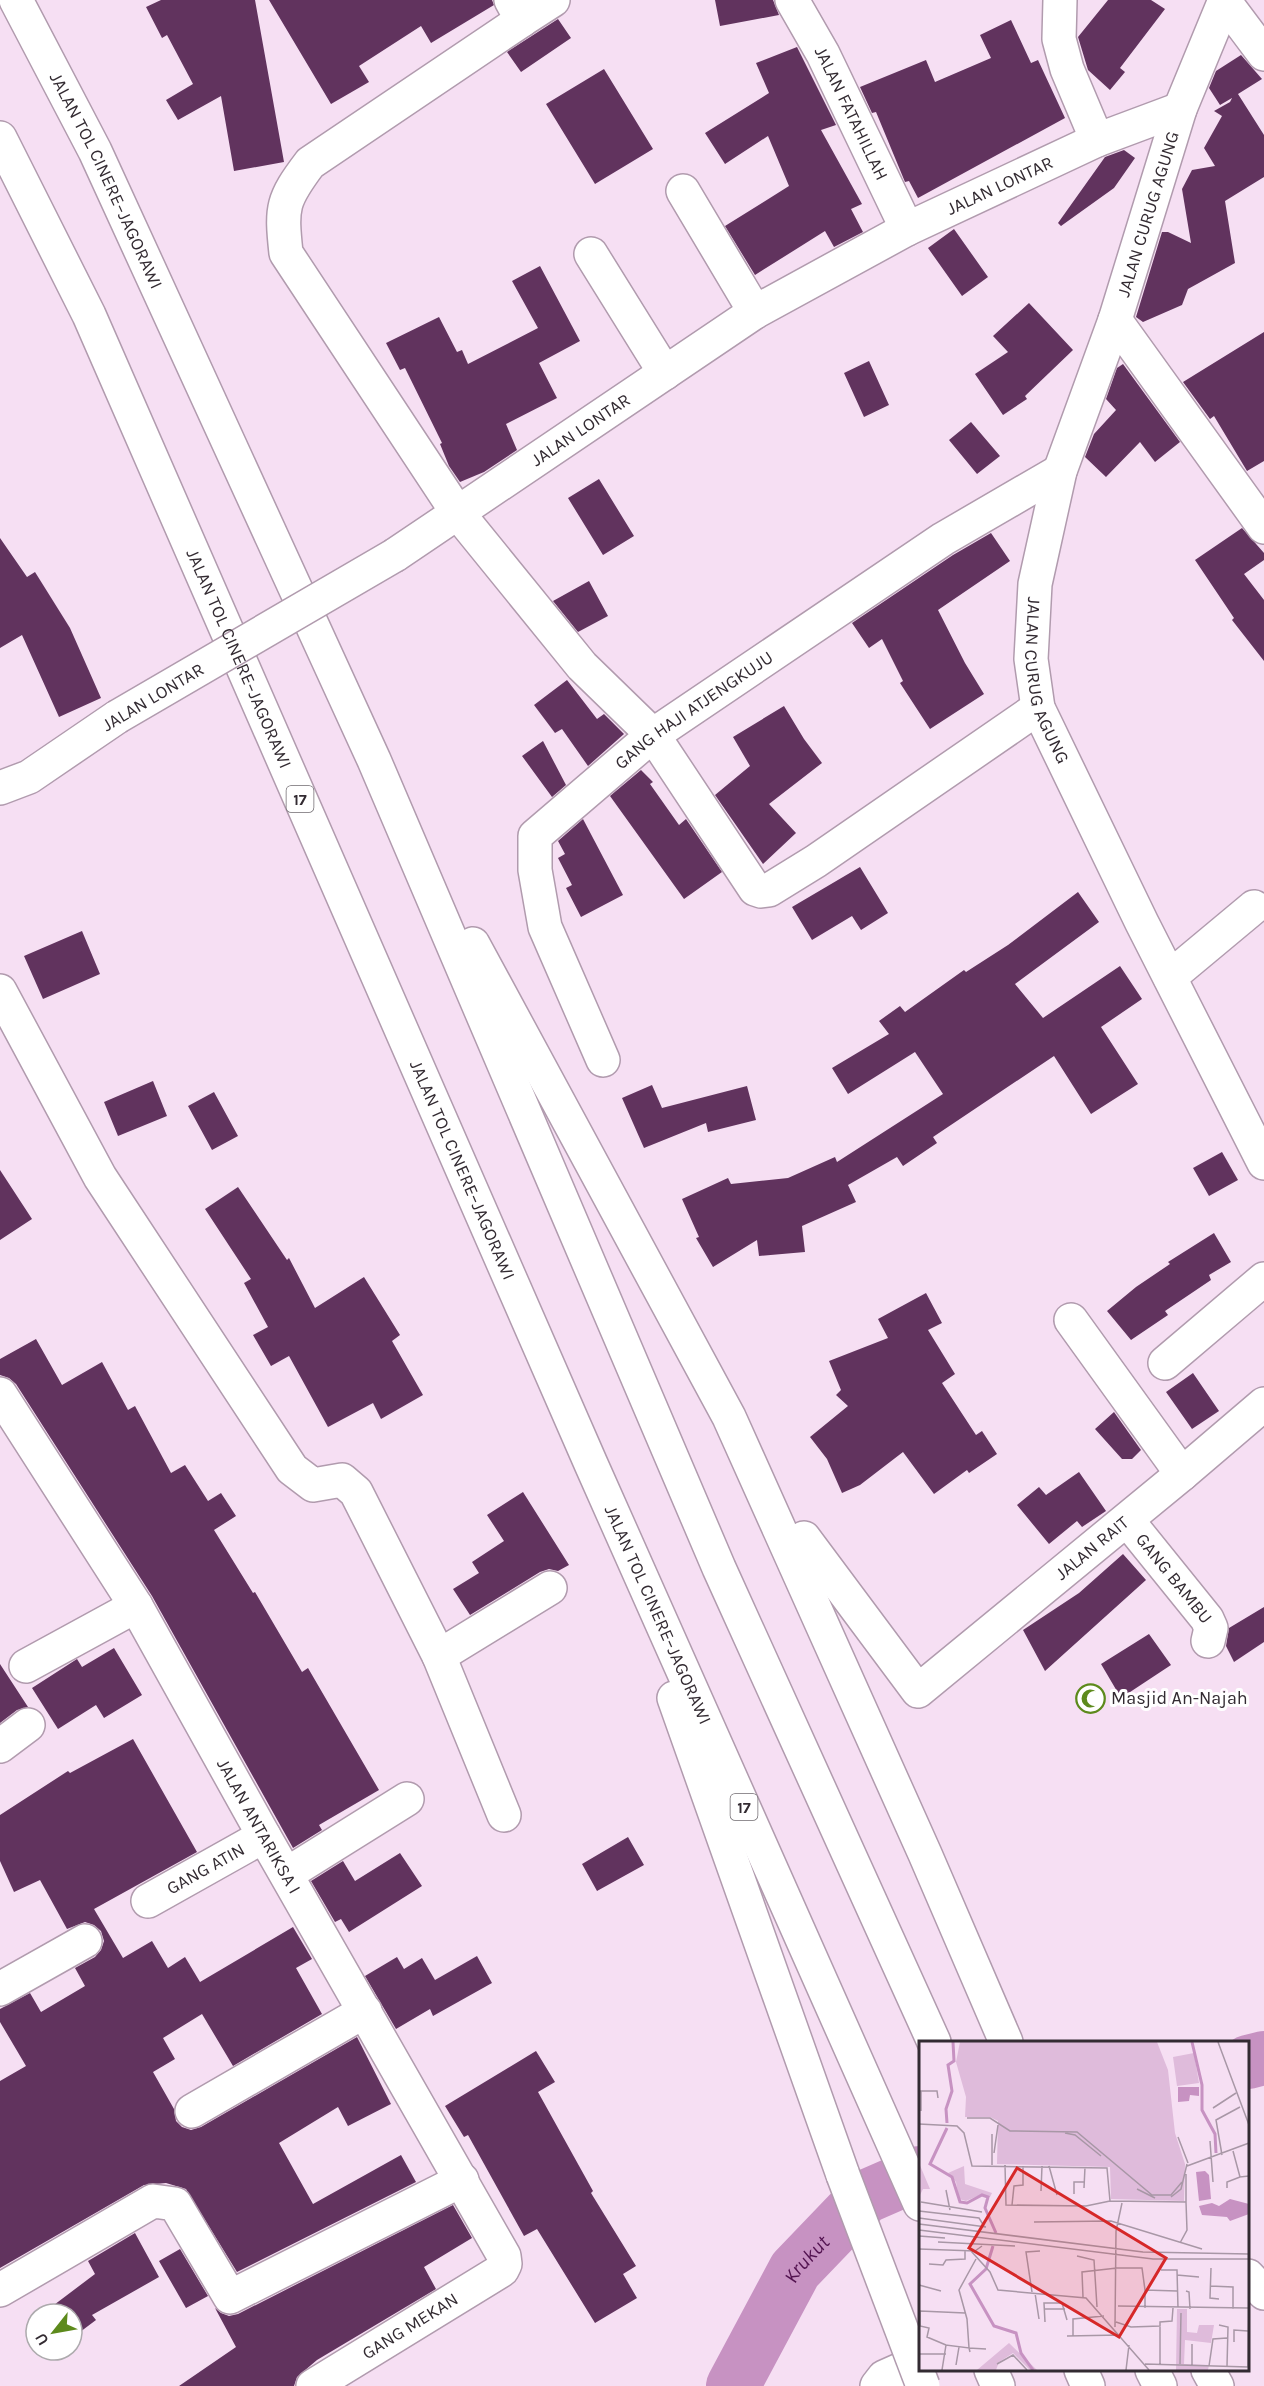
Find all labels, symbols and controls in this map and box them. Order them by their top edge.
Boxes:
street label: JALAN FATAHILLAH [810,42,893,184]
street label: JALAN TOL CINERE–JAGORAWI [45,69,168,292]
street label: JALAN CURUG AGUNG [1112,129,1184,299]
street label: JALAN LONTAR [943,151,1057,220]
street label: JALAN LONTAR [527,388,634,471]
street label: JALAN TOL CINERE–JAGORAWI [181,545,297,772]
street label: JALAN CURUG AGUNG [1020,596,1074,767]
street label: GANG HAJI ATJENGKUJU [610,646,777,774]
street label: JALAN LONTAR [98,658,208,736]
road number: 17 [286,786,314,812]
street label: JALAN TOL CINERE–JAGORAWI [405,1057,520,1283]
street label: JALAN TOL CINERE–JAGORAWI [600,1502,716,1728]
street label: JALAN RAIT [1051,1511,1133,1585]
street label: GANG BAMBU [1131,1529,1217,1628]
mosque icon: Masjid An-Najah [1074,1682,1106,1714]
place label: Masjid An-Najah [1111,1687,1248,1709]
street label: JALAN ANTARIKSA I [212,1755,306,1898]
road number: 17 [730,1794,758,1820]
street label: GANG ATIN [163,1838,249,1899]
inset map [919,2041,1249,2371]
water label: Krukut [779,2231,834,2287]
street label: GANG MEKAN [358,2288,462,2364]
north arrow [24,2302,84,2362]
text: U [31,2330,53,2349]

